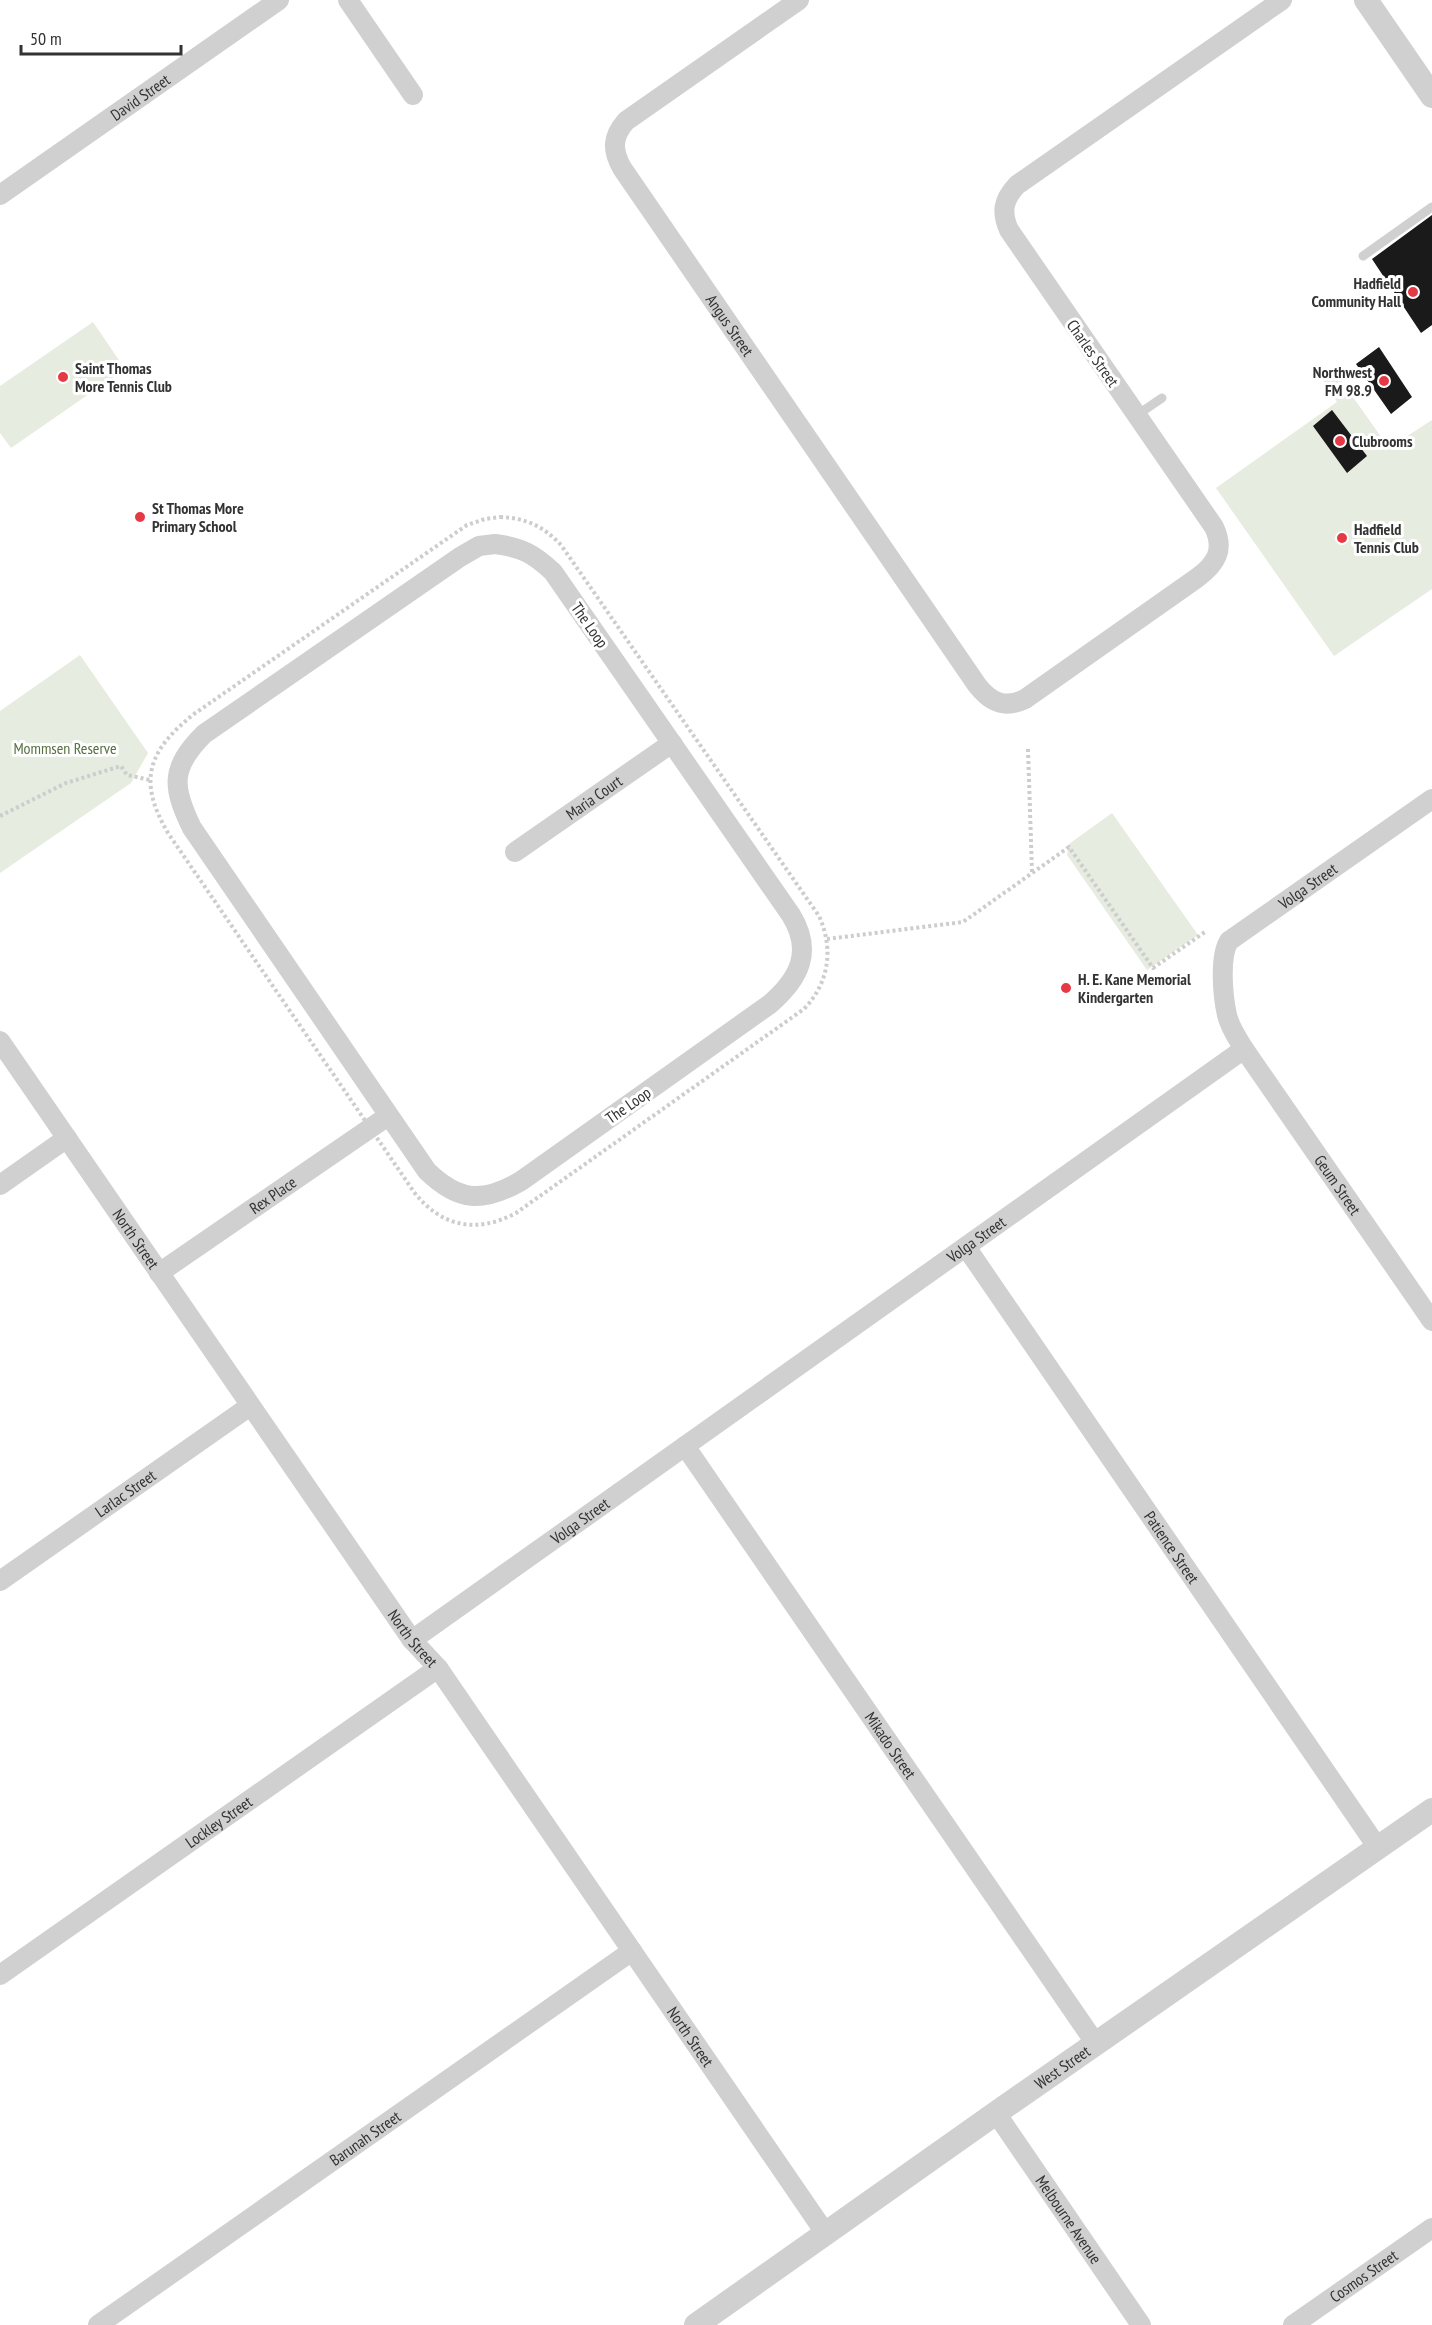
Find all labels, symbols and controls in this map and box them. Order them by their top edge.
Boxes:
scale bar [21,18,182,56]
text: 50 m [30,27,62,50]
street label: David Street [107,69,174,125]
place label: Hadfield Community Hall [1311,273,1401,311]
marker: Hadfield Community Hall [1406,285,1420,299]
street label: Angus Street [702,290,758,360]
street label: Charles Street [1063,316,1124,391]
place label: Saint Thomas More Tennis Club [75,358,172,396]
place label: Northwest FM 98.9 [1313,362,1372,400]
marker: Saint Thomas More Tennis Club [56,370,70,384]
marker: Northwest FM 98.9 [1377,374,1391,388]
place label: Clubrooms [1352,431,1413,451]
marker: Clubrooms [1333,434,1347,448]
place label: St Thomas More Primary School [152,498,244,536]
marker: St Thomas More Primary School [133,510,147,524]
place label: Hadfield Tennis Club [1354,519,1419,557]
marker: Hadfield Tennis Club [1335,531,1349,545]
street label: The Loop [567,598,613,652]
park label: Mommsen Reserve [13,738,117,758]
street label: Maria Court [562,770,626,824]
street label: Volga Street [1274,858,1341,914]
place label: H. E. Kane Memorial Kindergarten [1078,969,1191,1007]
marker: H. E. Kane Memorial Kindergarten [1059,981,1073,995]
street label: The Loop [601,1082,655,1128]
street label: Geum Street [1310,1151,1366,1219]
street label: Rex Place [246,1172,300,1218]
street label: North Street [108,1205,164,1273]
street label: Volga Street [942,1211,1010,1267]
street label: Larlac Street [91,1465,160,1521]
street label: Volga Street [546,1493,614,1549]
street label: Patience Street [1140,1507,1204,1588]
street label: North Street [384,1605,442,1672]
street label: Mikado Street [861,1708,921,1783]
street label: Lockley Street [181,1791,256,1852]
street label: North Street [663,2003,719,2071]
street label: West Street [1031,2040,1094,2093]
street label: Barunah Street [326,2106,405,2170]
street label: Melbourne Avenue [1032,2171,1106,2268]
street label: Cosmos Street [1326,2245,1402,2306]

